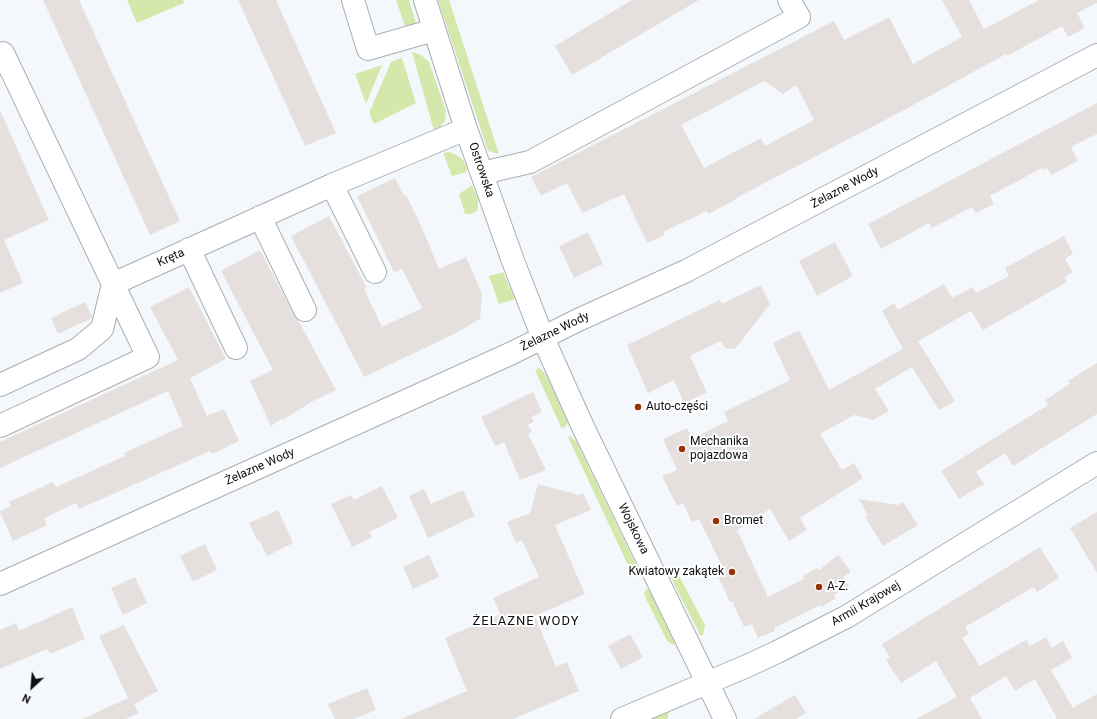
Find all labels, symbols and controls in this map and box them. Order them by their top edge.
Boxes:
street label: Ostrowska [465,141,497,199]
street label: Żelazne Wody [809,164,881,212]
street label: Kręta [155,246,187,270]
street label: Żelazne Wody [518,309,592,355]
place label: Auto-części [646,400,708,414]
marker: Auto-części [633,402,643,412]
place label: Mechanika pojazdowa [690,435,748,463]
marker: Mechanika pojazdowa [677,444,687,454]
street label: Żelazne Wody [223,445,297,489]
street label: Wojskowa [615,501,651,557]
place label: Bromet [724,514,763,528]
marker: Bromet [711,516,721,526]
place label: Kwiatowy zakątek [629,565,724,579]
marker: Kwiatowy zakątek [727,567,737,577]
street label: Armii Krajowej [829,578,903,630]
place label: A-Z. [827,580,848,594]
marker: A-Z. [814,582,824,592]
district label: ŻELAZNE WODY [473,614,579,630]
north arrow [12,667,52,707]
text: N [20,691,33,706]

